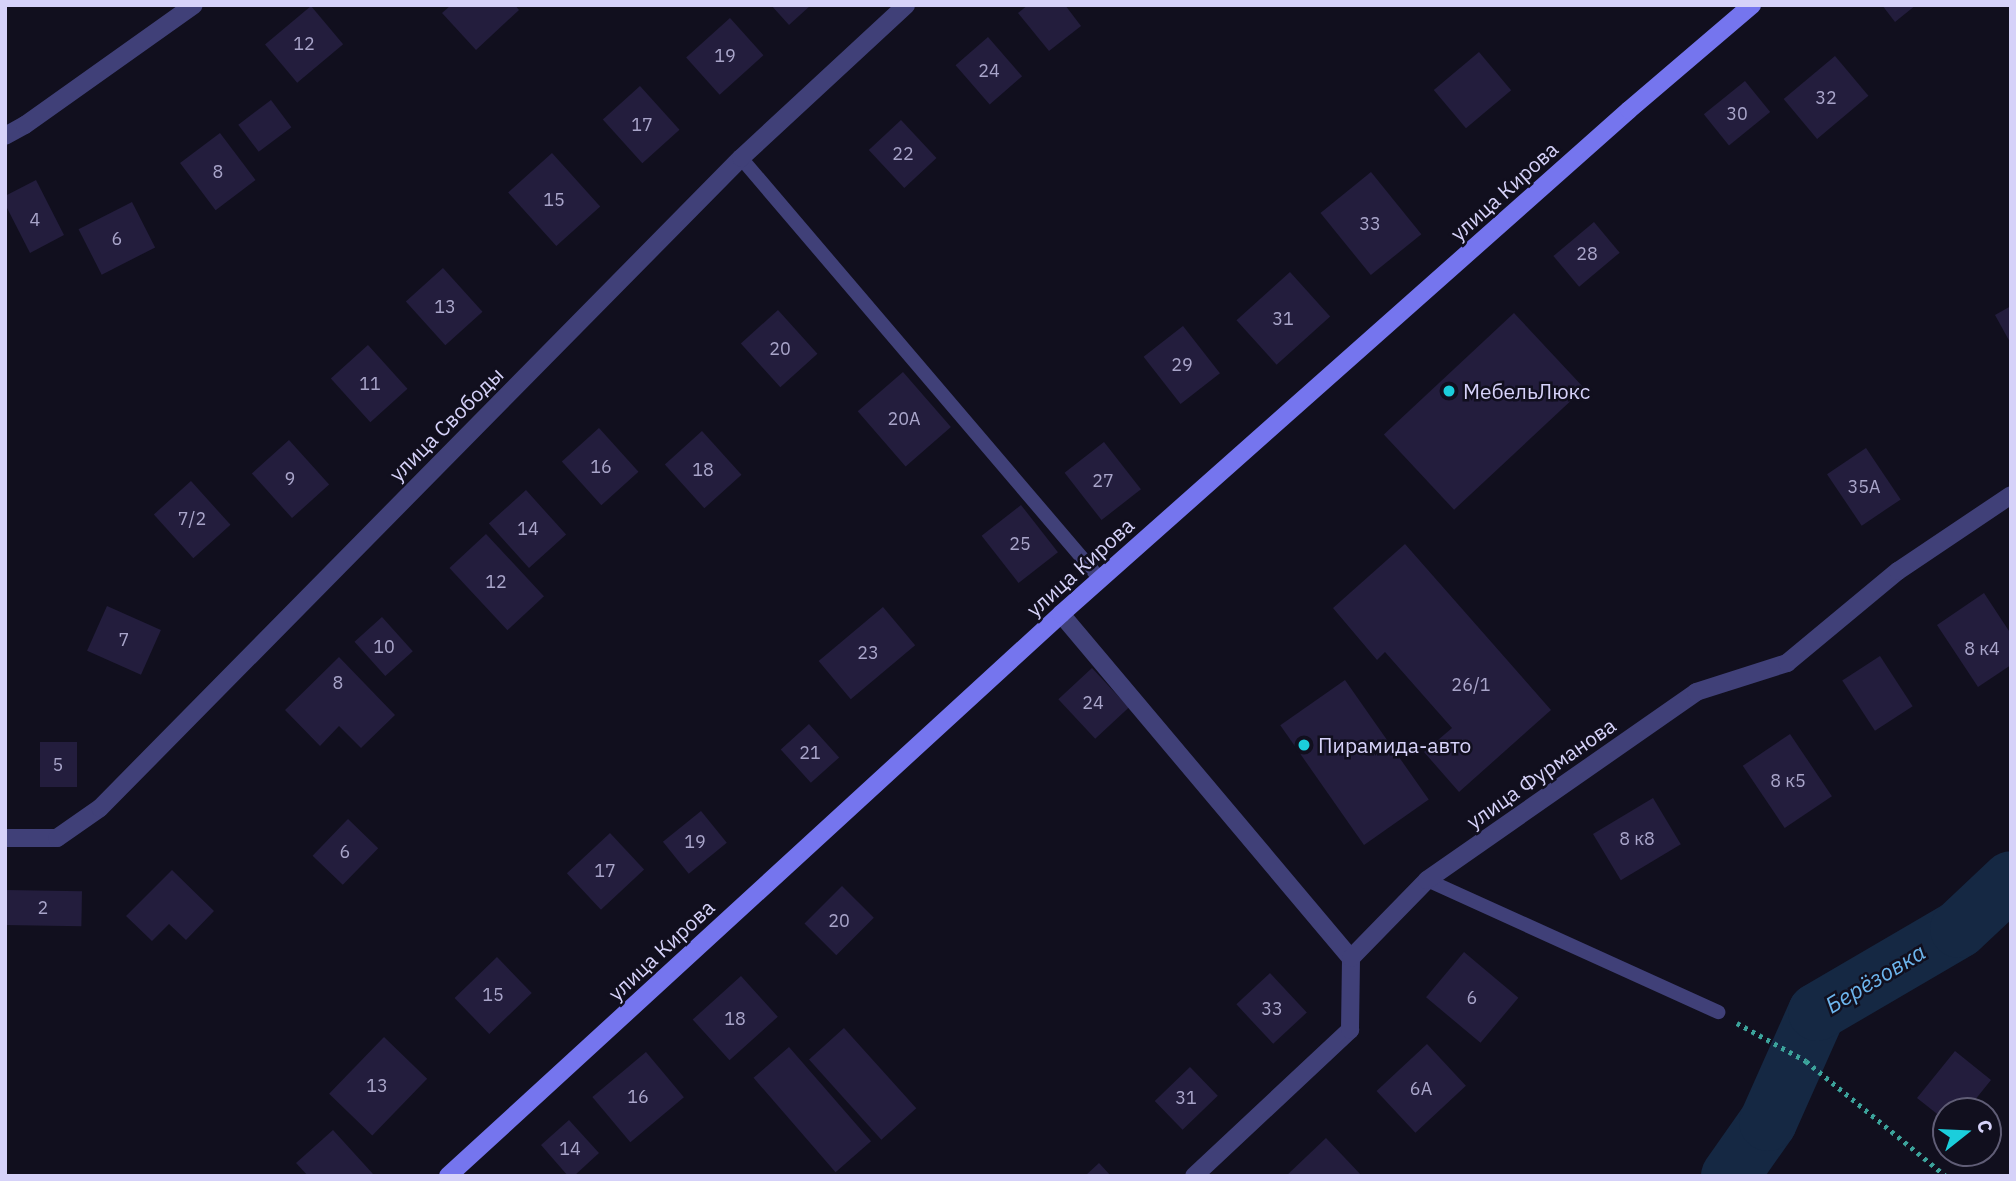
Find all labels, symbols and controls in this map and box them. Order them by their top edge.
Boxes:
house number: 12 [293,33,315,55]
house number: 19 [714,45,736,67]
house number: 24 [978,60,1000,82]
house number: 32 [1815,87,1837,109]
house number: 30 [1726,103,1748,125]
house number: 17 [631,114,653,136]
street label: улица Кирова [1445,136,1563,246]
house number: 22 [892,143,914,165]
house number: 8 [213,161,223,183]
house number: 15 [543,189,565,211]
house number: 4 [30,209,40,231]
house number: 33 [1359,213,1381,235]
house number: 6 [112,228,122,250]
house number: 28 [1576,243,1598,265]
house number: 13 [434,296,456,318]
house number: 31 [1272,308,1294,330]
house number: 20 [769,338,791,360]
house number: 29 [1171,354,1193,376]
street label: улица Свободы [384,362,508,486]
house number: 11 [359,373,381,395]
place label: МебельЛюкс [1463,378,1590,404]
marker: МебельЛюкс [1441,383,1457,399]
house number: 20А [887,408,921,430]
house number: 16 [590,456,612,478]
house number: 18 [692,459,714,481]
house number: 9 [285,468,295,490]
house number: 27 [1092,470,1114,492]
house number: 35А [1847,476,1881,498]
house number: 7/2 [178,508,206,530]
street label: улица Кирова [1021,512,1139,622]
house number: 14 [517,518,539,540]
house number: 25 [1009,533,1031,555]
house number: 12 [485,571,507,593]
house number: 7 [119,629,129,651]
house number: 10 [373,636,395,658]
house number: 8 к4 [1964,638,2000,660]
house number: 23 [857,642,879,664]
house number: 8 [333,672,343,694]
house number: 26/1 [1451,674,1491,696]
house number: 24 [1082,692,1104,714]
street label: улица Фурманова [1462,712,1620,834]
place label: Пирамида-авто [1318,732,1471,758]
marker: Пирамида-авто [1296,737,1312,753]
house number: 21 [799,742,821,764]
house number: 5 [53,754,63,776]
house number: 8 к5 [1770,770,1806,792]
house number: 8 к8 [1619,828,1655,850]
house number: 19 [684,831,706,853]
house number: 6 [340,841,350,863]
house number: 17 [594,860,616,882]
street label: улица Кирова [603,894,719,1006]
house number: 2 [38,897,48,919]
house number: 20 [828,910,850,932]
water label: Берёзовка [1820,937,1930,1019]
house number: 15 [482,984,504,1006]
house number: 6 [1467,987,1477,1009]
house number: 33 [1261,998,1283,1020]
house number: 18 [724,1008,746,1030]
house number: 13 [366,1075,388,1097]
house number: 6А [1410,1078,1432,1100]
house number: 16 [627,1086,649,1108]
house number: 31 [1175,1087,1197,1109]
north arrow [1932,1097,2002,1167]
text: С [1972,1117,1998,1136]
house number: 14 [559,1138,581,1160]

